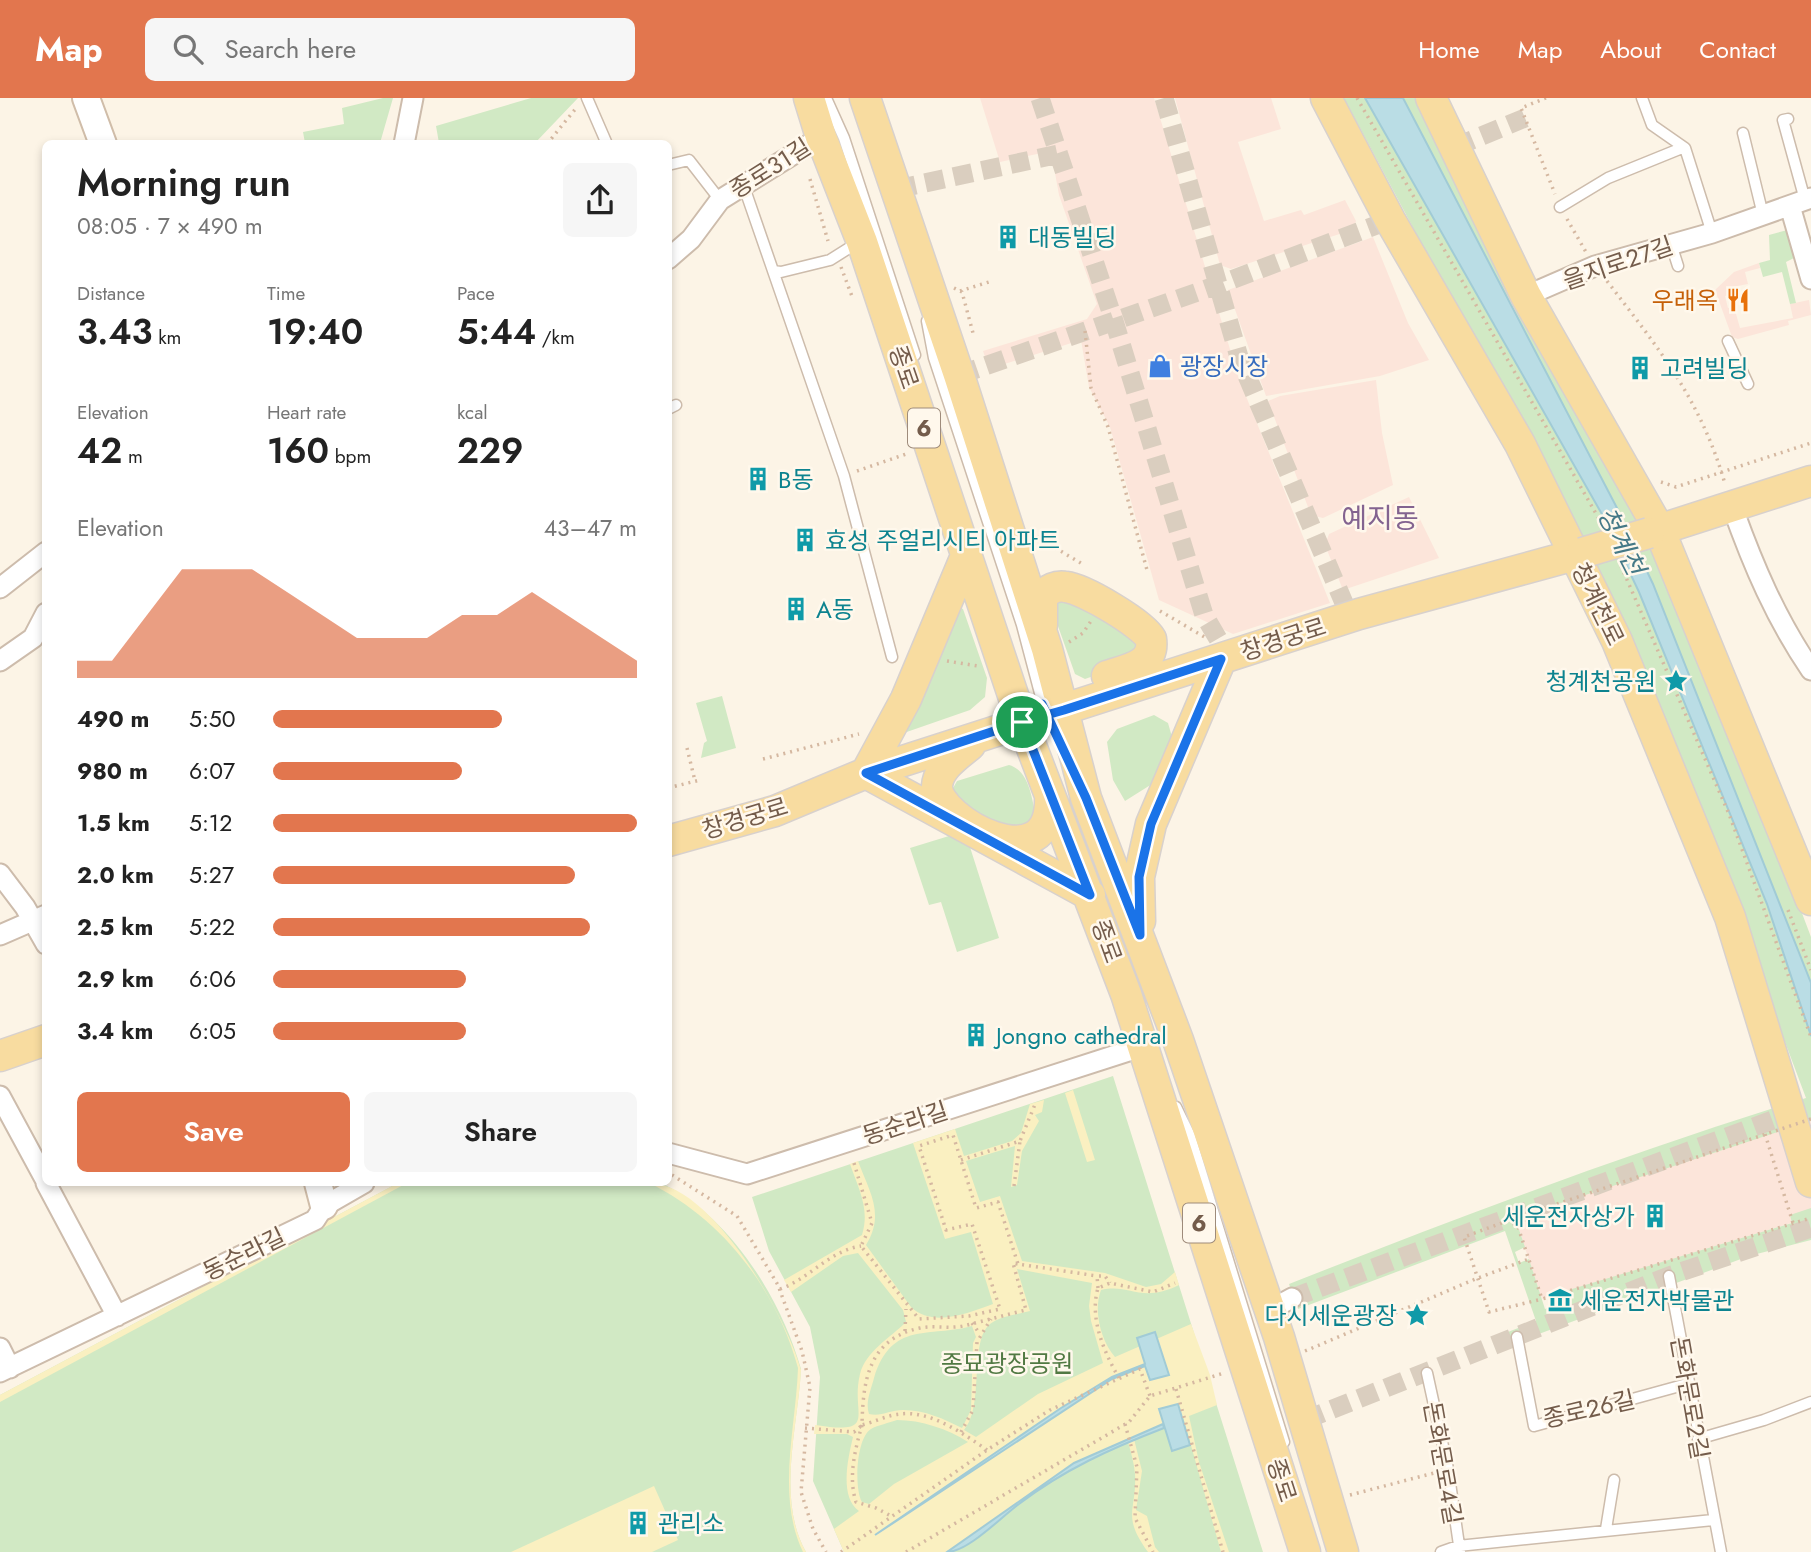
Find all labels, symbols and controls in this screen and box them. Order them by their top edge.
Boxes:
search box [145,18,635,81]
text: Map [35,26,103,73]
icon: search [169,30,207,68]
text: Search here [225,30,356,68]
text: Home [1418,32,1480,67]
text: Map [1518,32,1562,67]
text: About [1600,32,1661,67]
text: Contact [1699,32,1776,67]
street label: 종로31길 [722,129,818,207]
text: Morning run [77,155,291,210]
button: share [563,163,637,237]
text: 08:05 · 7 × 490 m [77,209,263,243]
place label: 대동빌딩 [1028,220,1116,255]
building icon: 대동빌딩 [994,223,1022,251]
street label: 을지로27길 [1558,228,1678,298]
text: Distance [77,280,145,307]
text: Time [267,280,305,307]
text: Pace [457,280,495,307]
place label: 우래옥 [1652,283,1718,318]
restaurant icon: 우래옥 [1724,286,1752,314]
text: 3.43 [77,307,152,357]
text: 19:40 [267,307,363,357]
text: 5:44 [457,307,536,357]
text: km [152,324,181,351]
text: /km [536,324,575,351]
street label: 종로 [880,340,928,394]
place label: 광장시장 [1180,349,1268,384]
place label: 고려빌딩 [1660,351,1748,386]
shop icon: 광장시장 [1146,352,1174,380]
building icon: 고려빌딩 [1626,354,1654,382]
text: Elevation [77,399,149,426]
text: Heart rate [267,399,346,426]
text: kcal [457,399,488,426]
road number: 6 [908,408,940,448]
text: 42 [77,426,122,476]
text: 160 [267,426,329,476]
text: 229 [457,426,523,476]
text: m [122,443,143,470]
text: bpm [329,443,371,470]
place label: B동 [778,462,813,497]
building icon: B동 [744,465,772,493]
district label: 예지동 [1341,498,1419,539]
water label: 청계천 [1588,500,1656,584]
text: Elevation [77,511,164,545]
text: 43–47 m [544,511,637,545]
place label: 효성 주얼리시티 아파트 [825,523,1060,558]
building icon: 효성 주얼리시티 아파트 [791,526,819,554]
street label: 청계천로 [1563,557,1633,651]
place label: A동 [816,592,854,627]
building icon: A동 [782,595,810,623]
street label: 창경궁로 [1236,609,1330,669]
place label: 청계천공원 [1546,664,1656,699]
place icon: 청계천공원 [1662,667,1690,695]
pin [992,692,1052,752]
text: 490 m [77,702,149,736]
text: 5:50 [189,702,236,736]
icon: arrive [1003,703,1041,741]
text: 980 m [77,754,148,788]
text: 6:07 [189,754,235,788]
street label: 창경궁로 [698,788,792,848]
text: 1.5 km [77,806,150,840]
text: 5:12 [189,806,232,840]
text: 2.0 km [77,858,154,892]
text: 5:27 [189,858,234,892]
text: 2.5 km [77,910,153,944]
text: 5:22 [189,910,235,944]
street label: 종로 [1083,914,1131,968]
text: 2.9 km [77,962,154,996]
text: 6:06 [189,962,236,996]
text: 3.4 km [77,1014,153,1048]
text: 6:05 [189,1014,236,1048]
place label: Jongno cathedral [993,1018,1167,1053]
building icon: Jongno cathedral [962,1021,990,1049]
button: Save [77,1092,350,1172]
button: Share [364,1092,637,1172]
street label: 동순라길 [858,1093,952,1153]
place label: 세운전자상가 [1503,1199,1635,1234]
building icon: 세운전자상가 [1641,1202,1669,1230]
road number: 6 [1183,1204,1215,1242]
street label: 동순라길 [197,1219,291,1289]
place label: 세운전자박물관 [1580,1283,1735,1318]
museum icon: 세운전자박물관 [1546,1286,1574,1314]
place label: 다시세운광장 [1265,1298,1397,1333]
place icon: 다시세운광장 [1403,1301,1431,1329]
street label: 돈화문로2길 [1662,1334,1718,1462]
park label: 종묘광장공원 [941,1346,1073,1381]
street label: 종로26길 [1539,1381,1639,1437]
street label: 돈화문로4길 [1415,1399,1471,1527]
street label: 종로 [1259,1454,1305,1506]
place label: 관리소 [658,1506,724,1541]
building icon: 관리소 [624,1509,652,1537]

